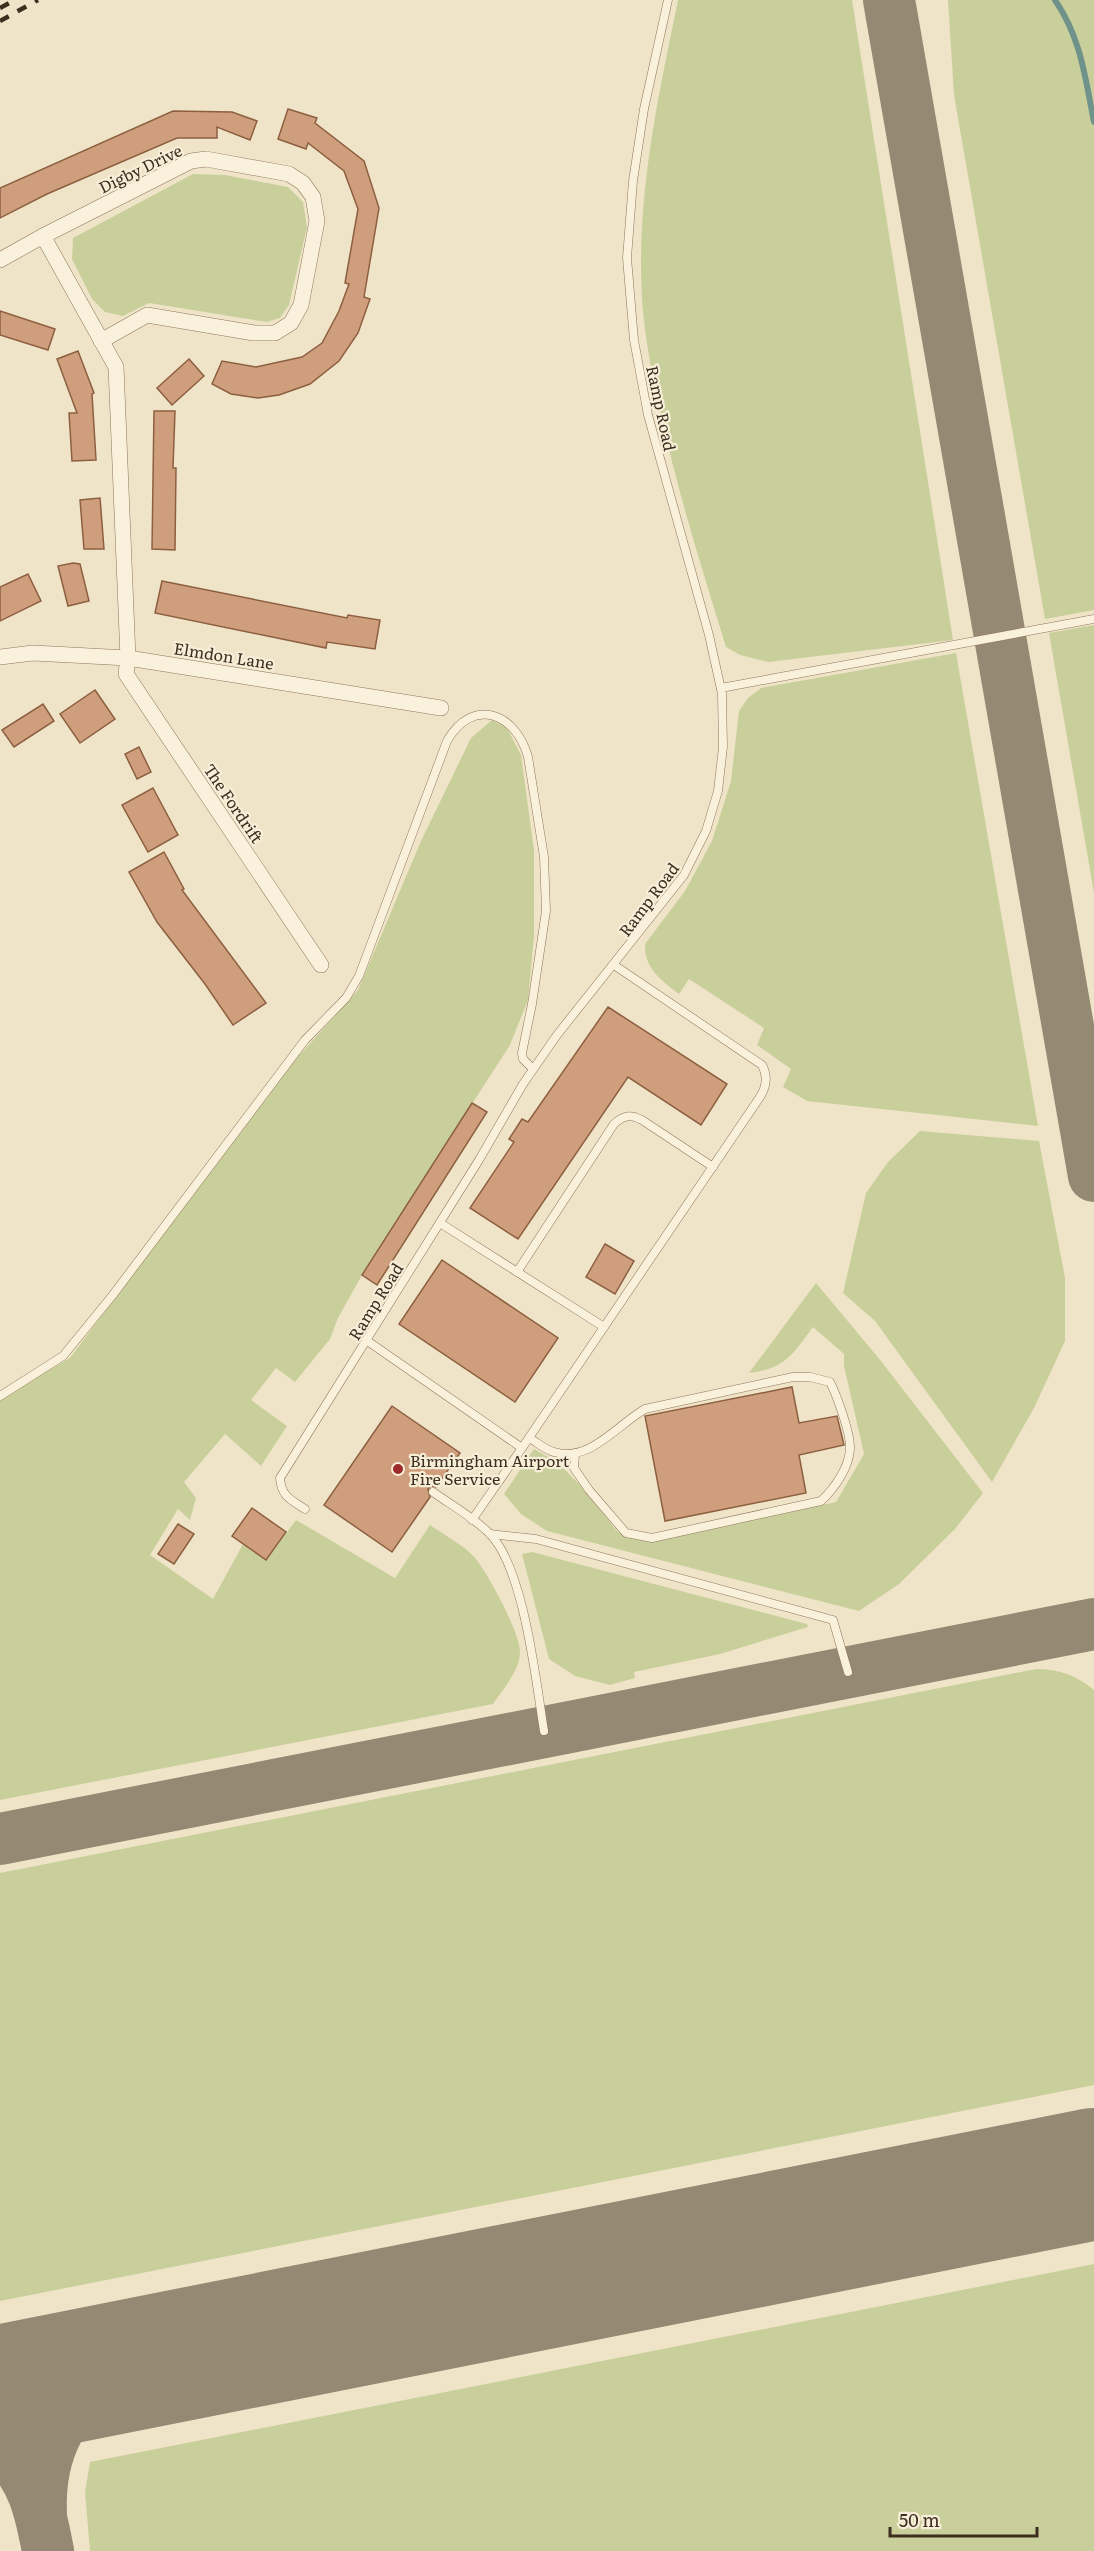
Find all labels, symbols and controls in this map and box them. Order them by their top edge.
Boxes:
street label: Digby Drive [94,137,186,199]
street label: Ramp Road [641,363,683,453]
street label: Elmdon Lane [172,635,276,675]
street label: The Fordrift [198,758,270,848]
street label: Ramp Road [612,857,684,941]
street label: Ramp Road [342,1258,408,1344]
place label: Birmingham Airport Fire Service [410,1448,570,1490]
marker: Birmingham Airport Fire Service [391,1462,405,1476]
scale bar [890,2500,1037,2538]
text: 50 m [899,2506,940,2533]

